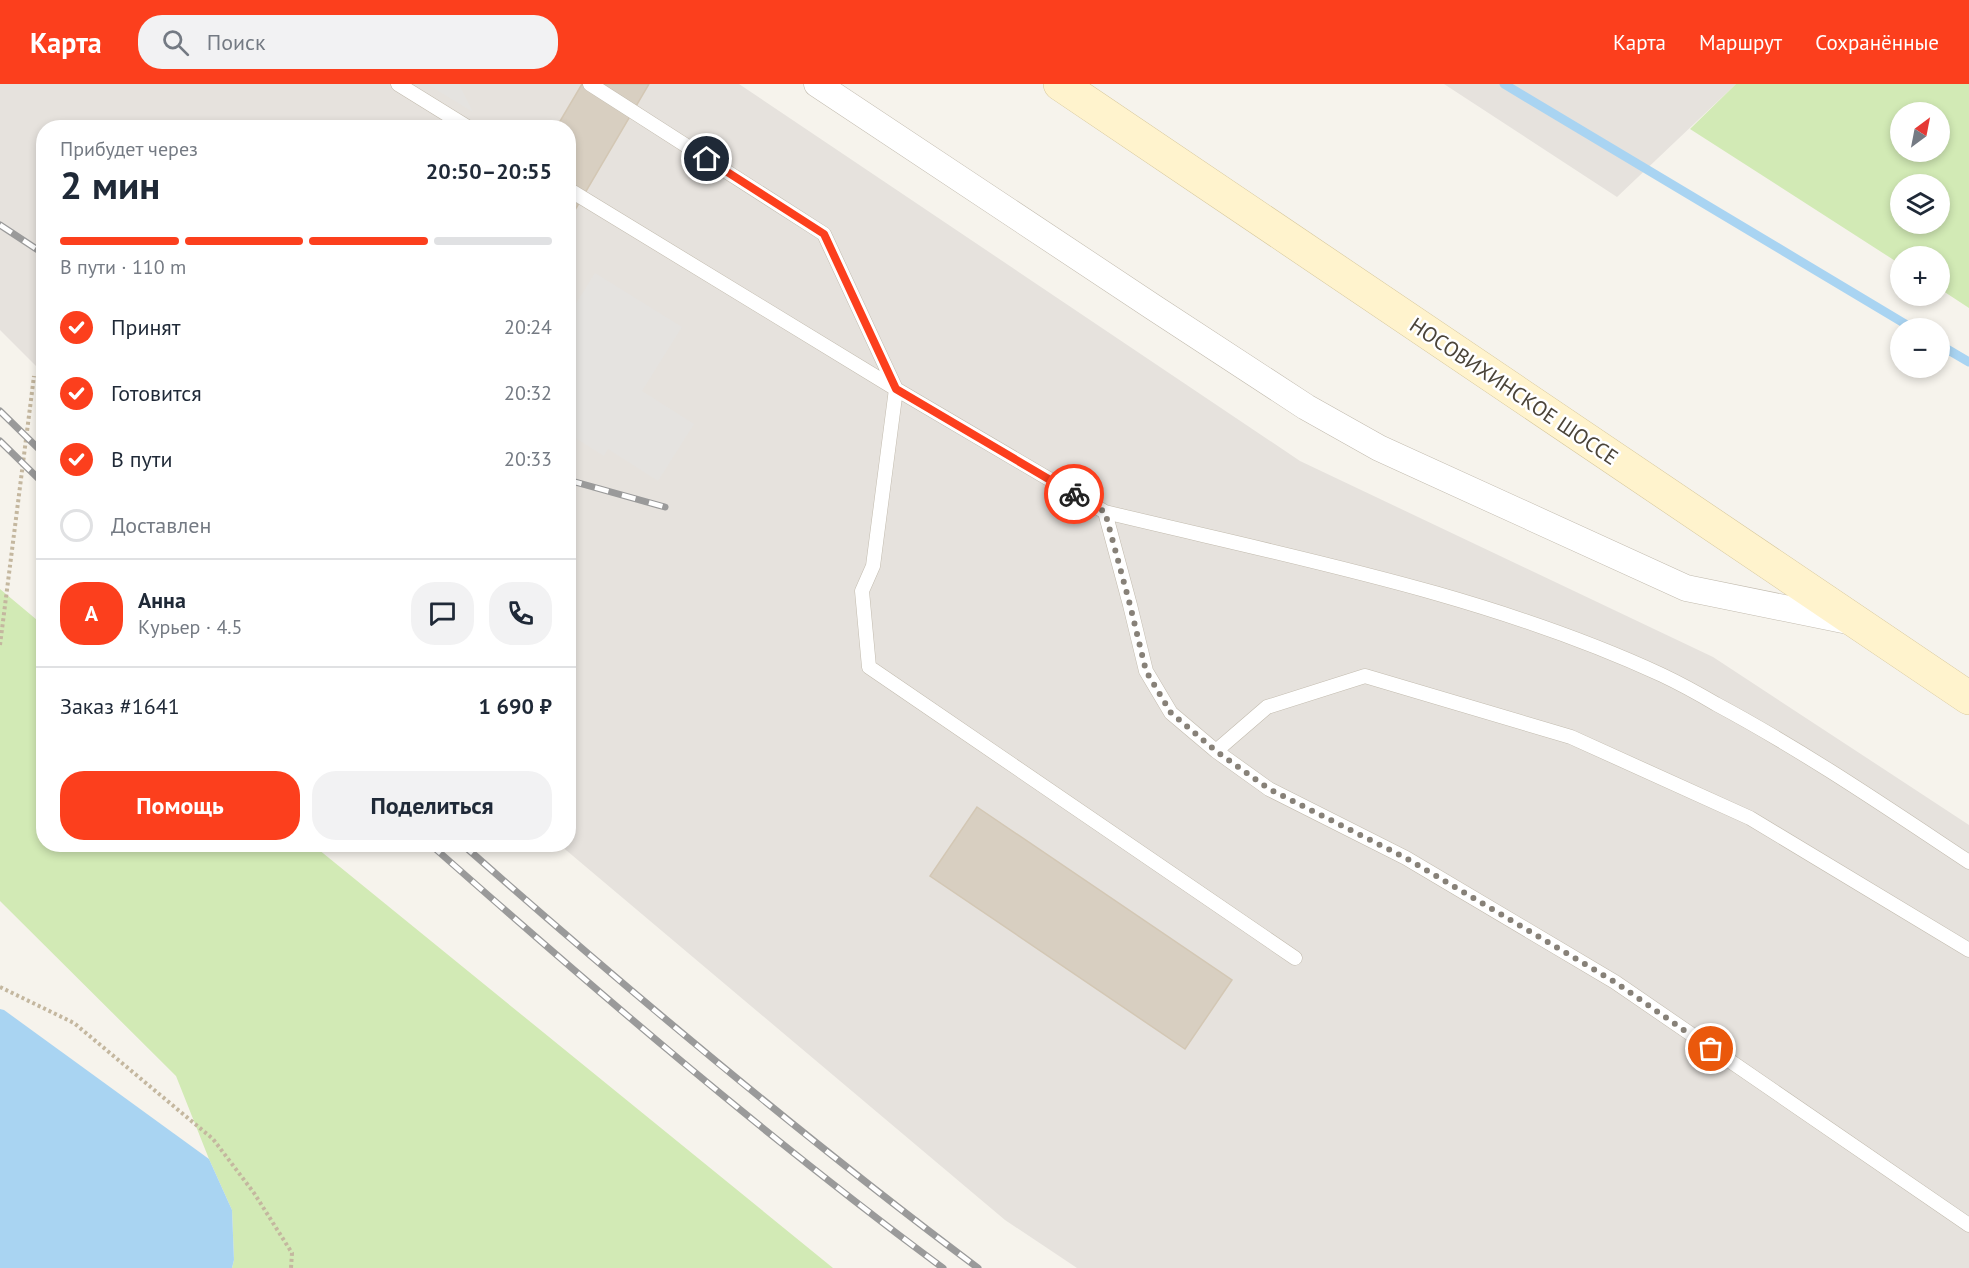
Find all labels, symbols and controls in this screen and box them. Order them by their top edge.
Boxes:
search box [138,15,558,69]
text: Карта [30,24,102,61]
icon: search [159,26,192,59]
text: Поиск [207,28,266,56]
text: Карта [1613,29,1666,56]
text: Маршрут [1699,29,1782,56]
text: Сохранённые [1815,29,1939,56]
north arrow [1890,102,1950,162]
map controls [1890,102,1950,378]
pin [681,133,732,184]
text: Прибудет через [60,136,198,162]
icon: home [690,142,723,175]
text: 20:50–20:55 [426,157,552,185]
text: 2 мин [60,159,160,210]
button: layers [1890,174,1950,234]
button: + [1890,246,1950,306]
text: В пути · 110 m [60,254,186,280]
icon: check [60,311,93,344]
street label: НОСОВИХИНСКОЕ ШОССЕ [1405,311,1623,471]
text: Принят [111,313,181,341]
text: 20:24 [504,314,552,340]
button: − [1890,318,1950,378]
icon: check [60,377,93,410]
text: Готовится [111,379,202,407]
text: 20:32 [504,380,552,406]
icon: check [60,443,93,476]
text: В пути [111,445,173,473]
text: 20:33 [504,446,552,472]
courier [1044,464,1104,524]
icon: bike [1058,478,1091,511]
text: Доставлен [111,511,211,539]
button: chat [411,582,474,645]
button: phone [489,582,552,645]
text: Анна [138,586,186,614]
text: А [85,599,98,627]
text: Курьер · 4.5 [138,614,242,640]
text: Заказ #1641 [60,692,180,720]
text: 1 690 ₽ [478,692,552,720]
button: Помощь [60,771,300,840]
button: Поделиться [312,771,552,840]
pin [1685,1023,1736,1074]
icon: bag [1694,1032,1727,1065]

